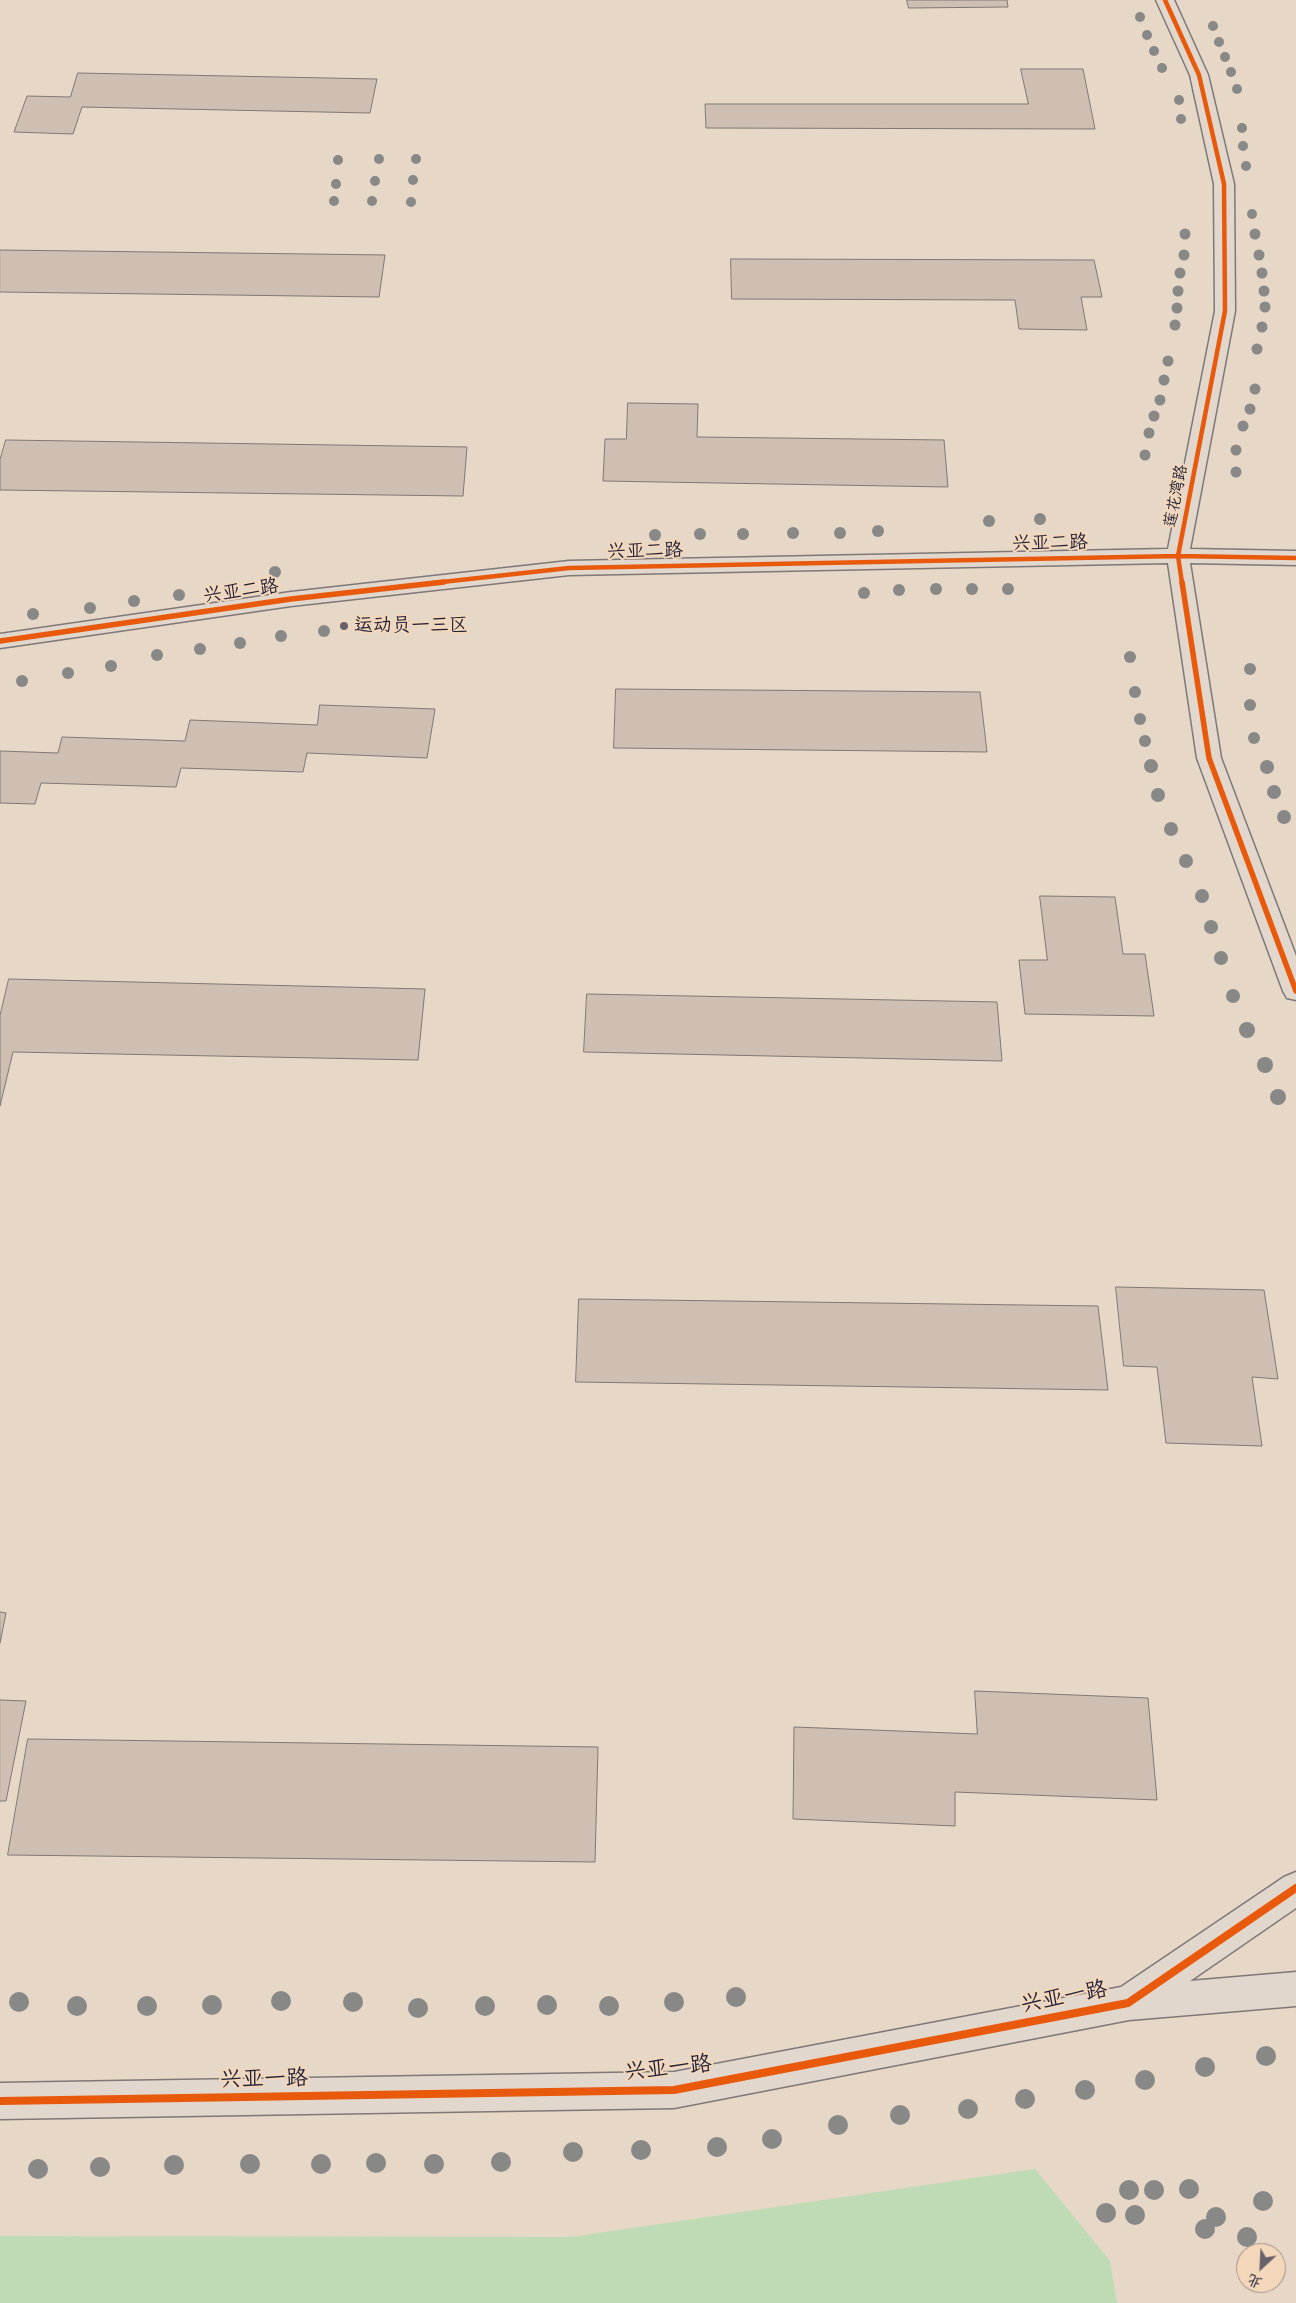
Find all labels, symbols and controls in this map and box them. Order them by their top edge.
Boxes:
street label: 莲花湾路 [1160,463,1192,529]
street label: 兴亚二路 [1012,531,1088,555]
street label: 兴亚二路 [607,539,683,563]
street label: 兴亚二路 [202,574,280,608]
place label: 运动员一三区 [354,615,468,637]
marker: 运动员一三区 [338,620,350,632]
street label: 兴亚一路 [1018,1976,1110,2018]
street label: 兴亚一路 [623,2050,713,2086]
street label: 兴亚一路 [220,2065,308,2093]
north arrow [1236,2243,1286,2293]
text: 北 [1245,2270,1265,2292]

